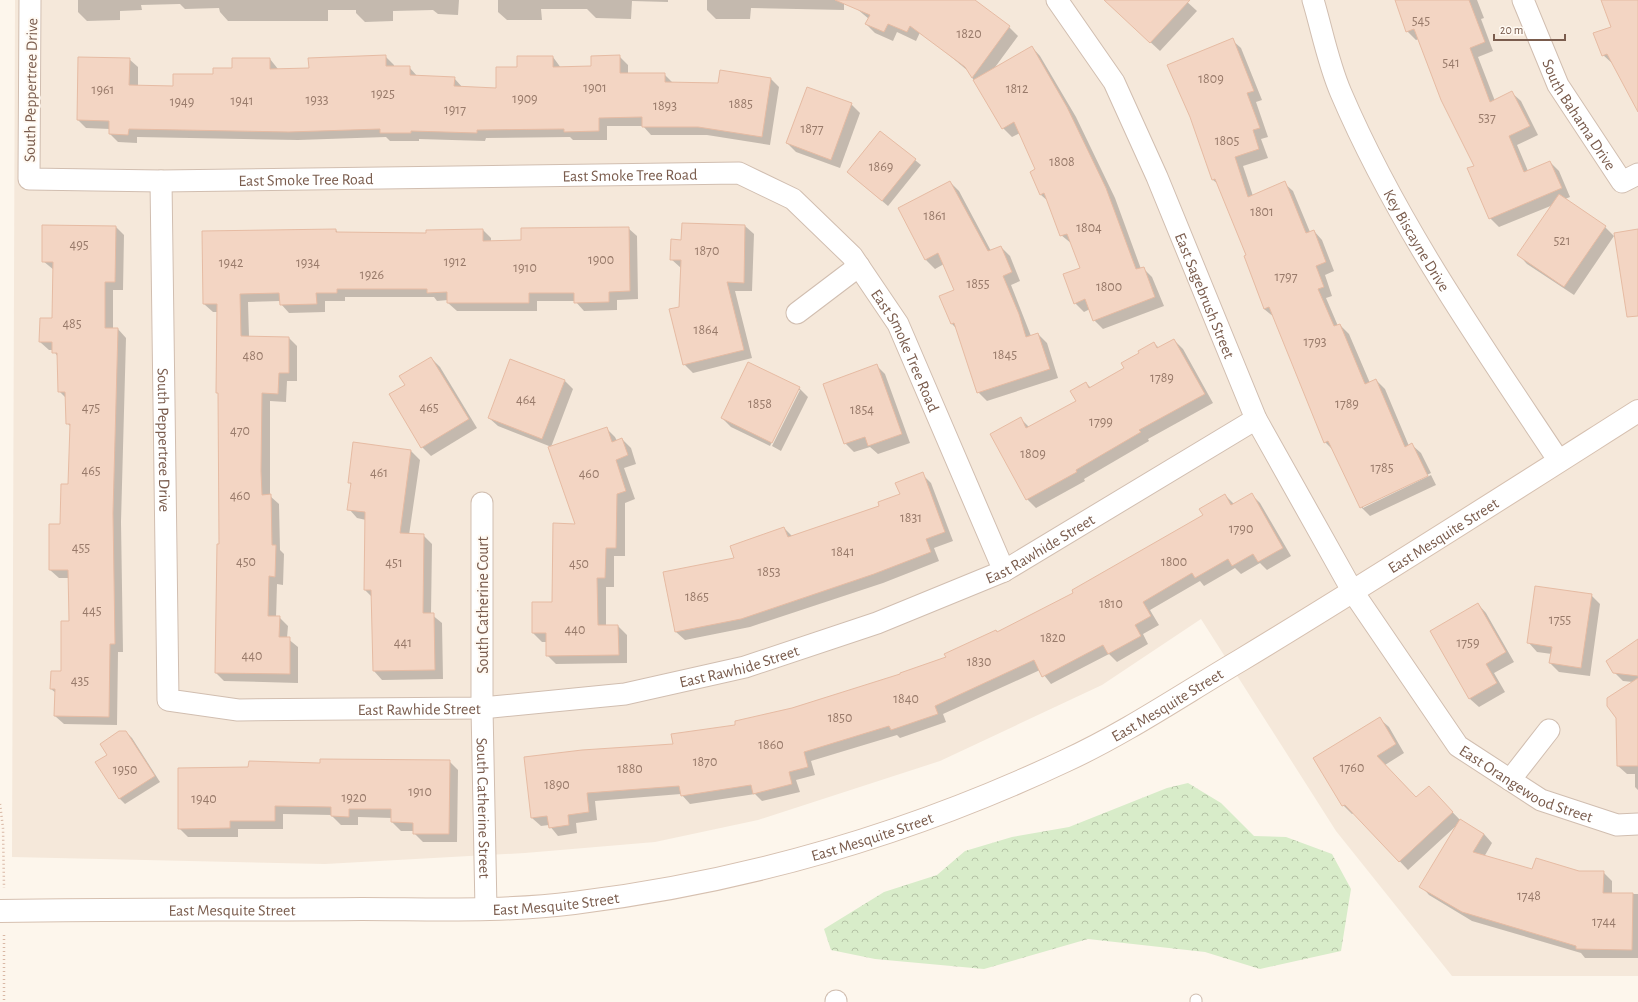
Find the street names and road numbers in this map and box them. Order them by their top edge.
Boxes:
street label: South Peppertree Drive [22,18,40,162]
street label: South Bahama Drive [1539,57,1619,173]
street label: East Smoke Tree Road [562,167,698,184]
street label: East Smoke Tree Road [238,171,374,189]
street label: Key Biscayne Drive [1380,187,1452,294]
street label: East Sagebrush Street [1172,231,1237,361]
street label: East Smoke Tree Road [868,286,942,414]
street label: South Peppertree Drive [155,368,172,512]
street label: East Mesquite Street [1385,495,1501,576]
street label: East Rawhide Street [983,511,1098,587]
street label: South Catherine Court [475,536,491,674]
street label: East Rawhide Street [678,643,801,691]
street label: East Mesquite Street [1109,666,1226,745]
street label: East Rawhide Street [358,701,481,718]
street label: South Catherine Street [474,737,492,879]
street label: East Orangewood Street [1456,742,1595,826]
street label: East Mesquite Street [809,810,935,864]
street label: East Mesquite Street [492,890,620,918]
street label: East Mesquite Street [169,902,296,919]

